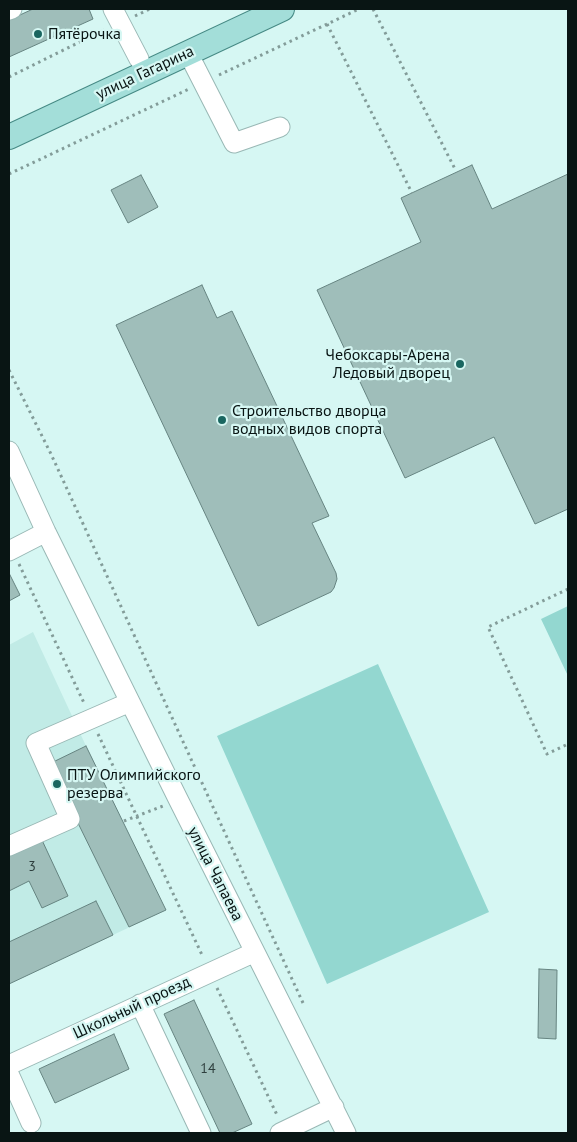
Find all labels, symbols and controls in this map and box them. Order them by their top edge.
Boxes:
place label: Пятёрочка [48,24,121,44]
marker: Пятёрочка [32,28,44,40]
street label: улица Гагарина [93,42,197,104]
place label: Чебоксары-Арена Ледовый дворец [325,345,450,383]
marker: Чебоксары-Арена Ледовый дворец [454,358,466,370]
place label: Строительство дворца водных видов спорта [232,401,386,439]
marker: Строительство дворца водных видов спорта [216,414,228,426]
place label: ПТУ Олимпийского резерва [67,765,201,803]
marker: ПТУ Олимпийского резерва [51,778,63,790]
street label: улица Чапаева [183,824,247,924]
house number: 3 [28,859,36,875]
street label: Школьный проезд [70,972,194,1044]
house number: 14 [200,1061,216,1077]

